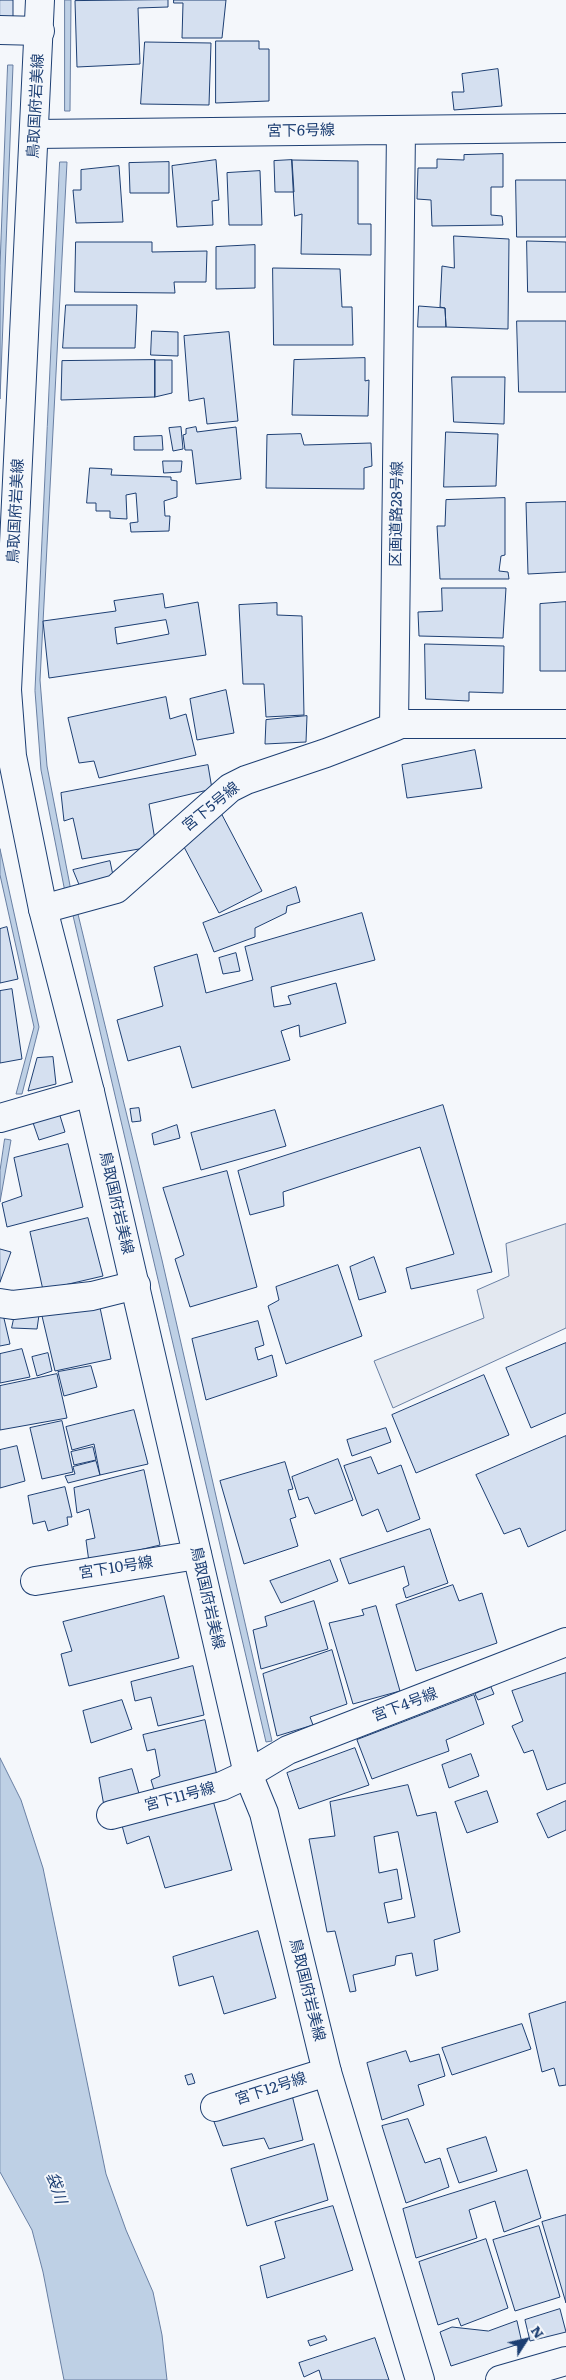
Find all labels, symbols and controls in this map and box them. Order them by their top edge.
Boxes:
street label: 鳥取国府岩美線 [24,53,48,159]
street label: 宮下6号線 [267,121,335,141]
street label: 鳥取国府岩美線 [4,458,28,564]
street label: 区画道路28号線 [387,461,407,567]
street label: 宮下5号線 [179,779,243,835]
street label: 鳥取国府岩美線 [95,1150,137,1256]
street label: 鳥取国府岩美線 [186,1545,228,1651]
street label: 宮下10号線 [78,1553,154,1583]
street label: 宮下4号線 [370,1684,440,1726]
street label: 宮下11号線 [143,1779,217,1815]
street label: 鳥取国府岩美線 [286,1937,328,2043]
street label: 宮下12号線 [233,2069,309,2109]
water label: 袋川 [42,2170,70,2206]
north arrow [501,2315,551,2365]
text: N [527,2321,550,2342]

